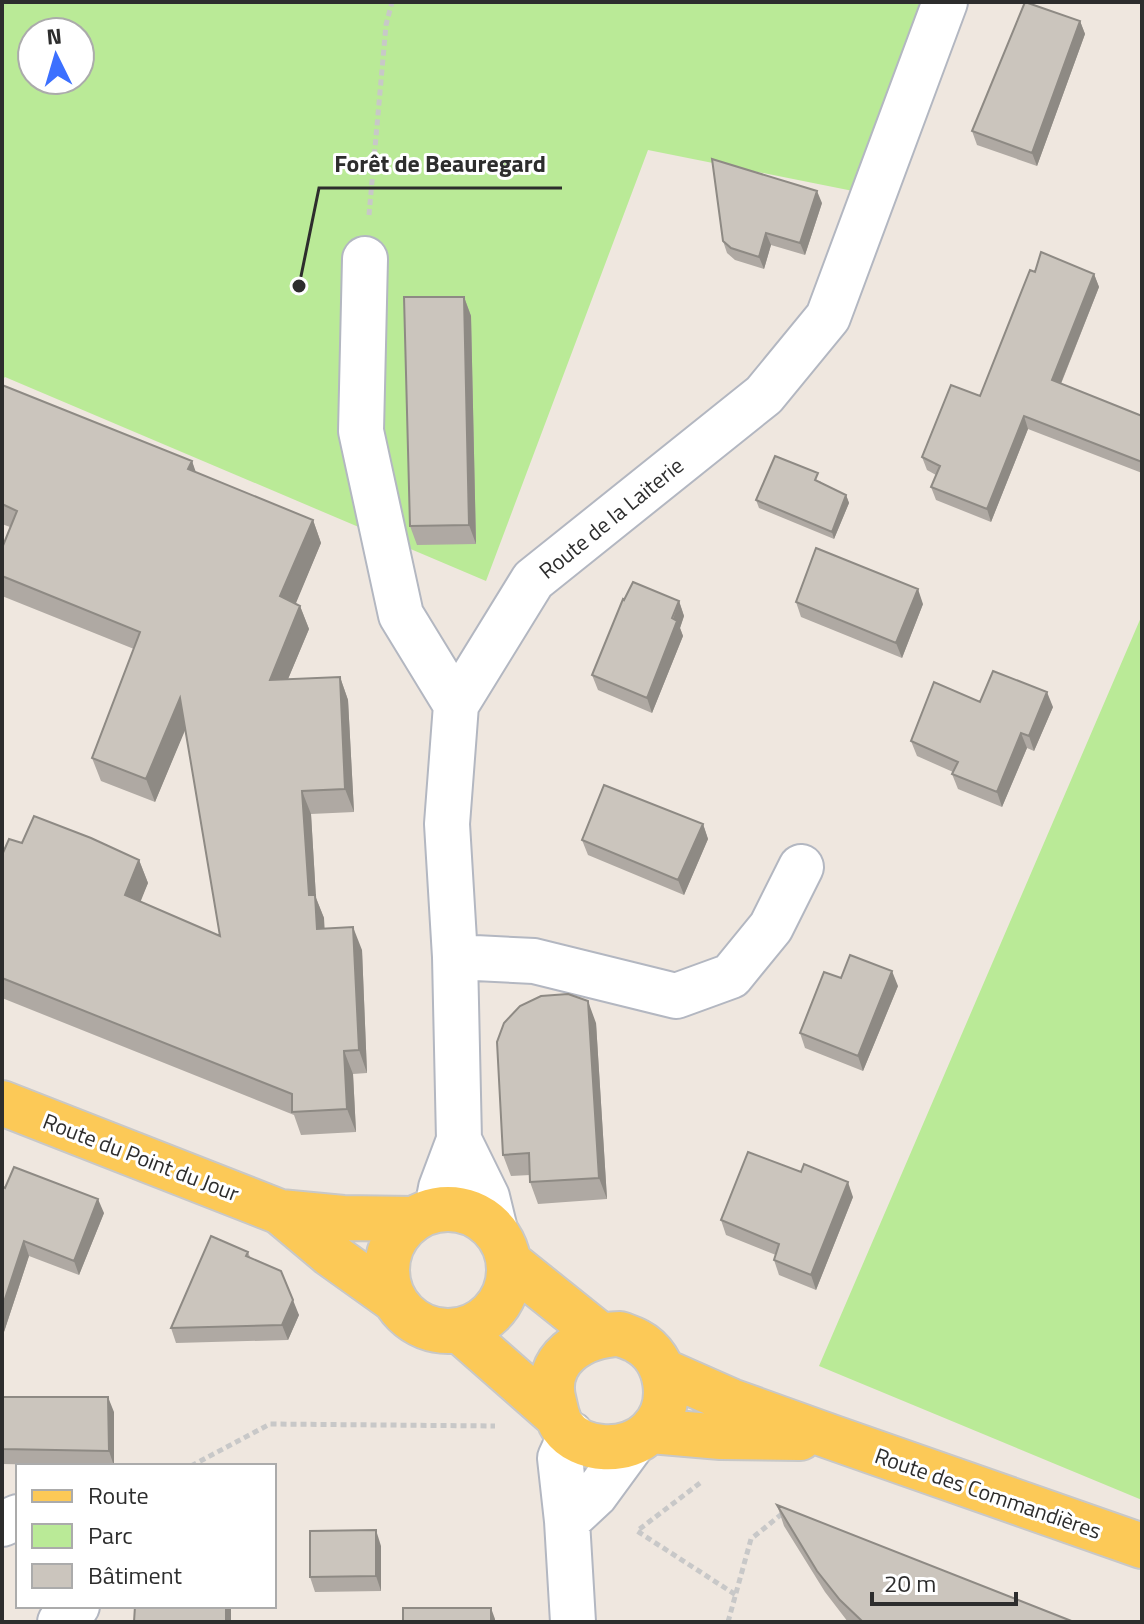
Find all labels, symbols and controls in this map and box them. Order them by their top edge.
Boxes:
north arrow [16,16,96,96]
text: N [45,18,63,54]
callout: Forêt de Beauregard [319,140,562,188]
text: Forêt de Beauregard [334,145,546,181]
street label: Route de la Laiterie [531,449,691,587]
street label: Route du Point du Jour [38,1104,244,1210]
street label: Route des Commandières [870,1438,1106,1548]
legend [16,1464,276,1608]
text: Route [88,1477,149,1513]
text: Parc [88,1517,133,1553]
scale bar [872,1556,1016,1606]
text: Bâtiment [88,1557,182,1593]
text: 20 m [884,1565,936,1601]

